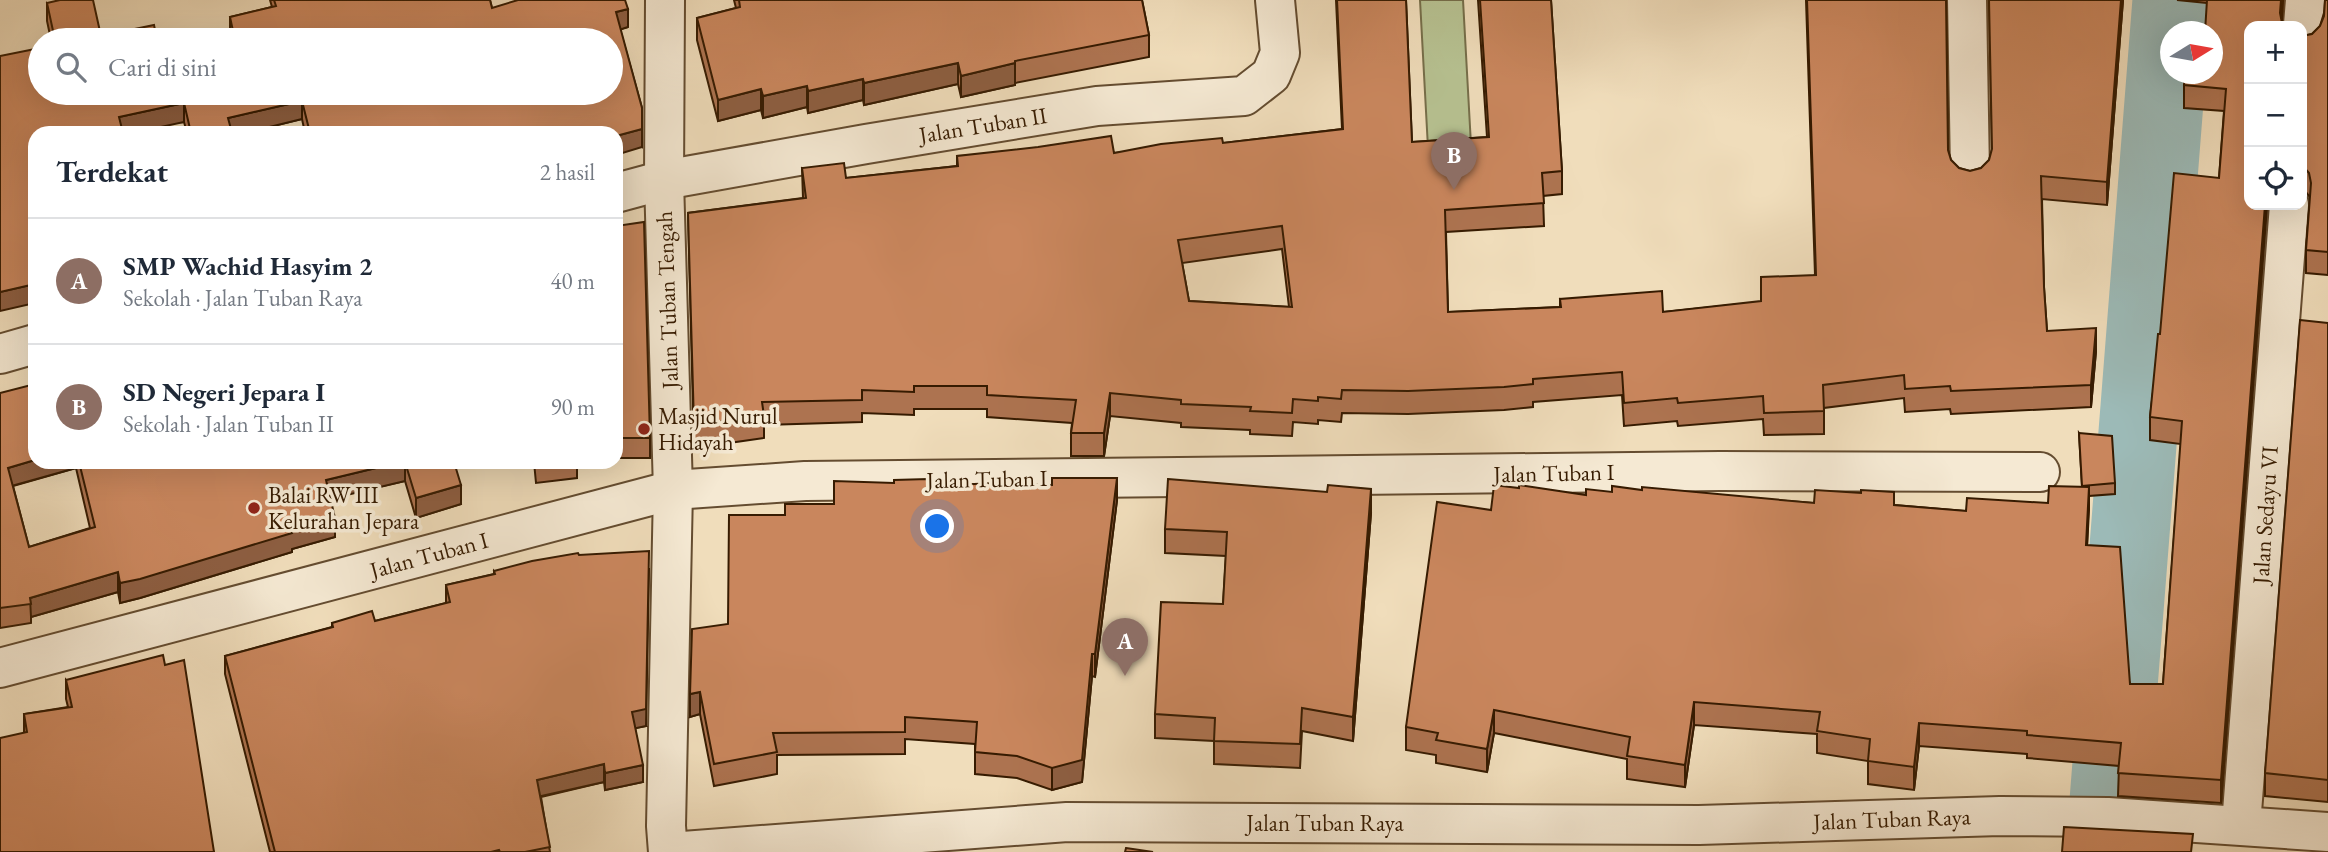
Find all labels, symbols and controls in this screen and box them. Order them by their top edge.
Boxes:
north arrow [2160,21,2223,84]
map controls [2244,21,2307,210]
button: + [2244,21,2307,84]
search box [28,28,623,105]
icon: search [52,48,90,86]
text: Cari di sini [108,50,217,84]
button: − [2244,84,2307,147]
street label: Jalan Tuban II [915,100,1049,150]
pin: B [1431,132,1477,190]
button: locate [2244,147,2307,210]
text: Terdekat [56,152,168,191]
text: 2 hasil [540,157,595,187]
street label: Jalan Tuban Tengah [649,210,685,392]
text: SMP Wachid Hasyim 2 [123,249,372,283]
text: A [71,266,87,296]
text: 40 m [550,266,595,296]
text: Sekolah · Jalan Tuban Raya [123,283,362,313]
text: SD Negeri Jepara I [123,375,325,409]
text: B [72,392,86,422]
text: 90 m [550,392,595,422]
place label: Masjid Nurul Hidayah [658,401,778,457]
text: Sekolah · Jalan Tuban II [123,409,334,439]
marker: Masjid Nurul Hidayah [636,421,652,437]
street label: Jalan Sedayu VI [2245,445,2285,587]
street label: Jalan Tuban I [1491,457,1615,489]
street label: Jalan Tuban I [924,463,1048,495]
place label: Balai RW III Kelurahan Jepara [268,480,420,536]
marker: Balai RW III Kelurahan Jepara [246,500,262,516]
your location [920,509,954,543]
street label: Jalan Tuban I [365,525,492,586]
pin: A [1102,618,1148,676]
street label: Jalan Tuban Raya [1811,801,1972,837]
street label: Jalan Tuban Raya [1244,808,1405,838]

